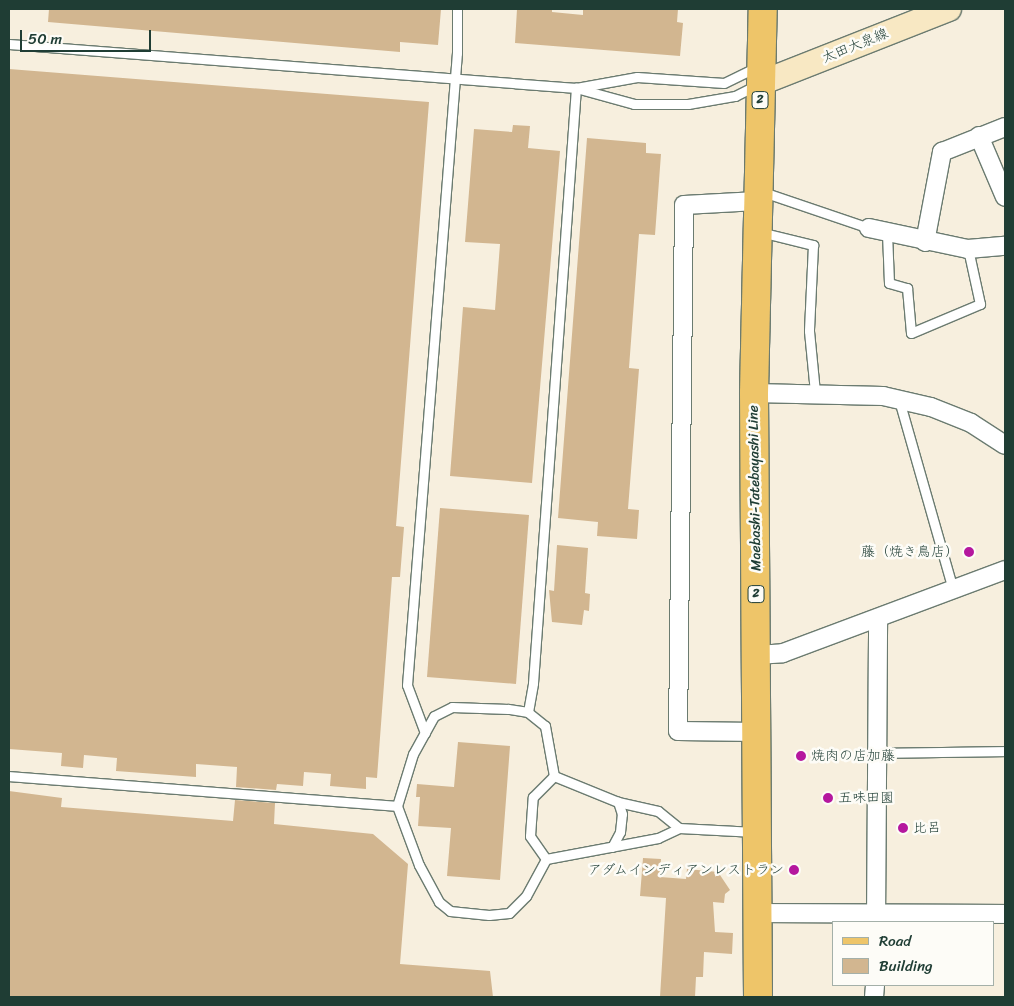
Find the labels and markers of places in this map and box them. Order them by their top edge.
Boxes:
place label: 藤（焼き鳥店） [861,544,959,560]
marker: 藤（焼き鳥店） [963,546,975,558]
place label: 焼肉の店加藤 [811,748,895,764]
marker: 焼肉の店加藤 [795,750,807,762]
place label: 五味田園 [838,790,894,806]
marker: 五味田園 [822,792,834,804]
place label: 比呂 [913,820,941,836]
marker: 比呂 [897,822,909,834]
place label: アダムインディアンレストラン [588,862,784,878]
marker: アダムインディアンレストラン [788,864,800,876]

